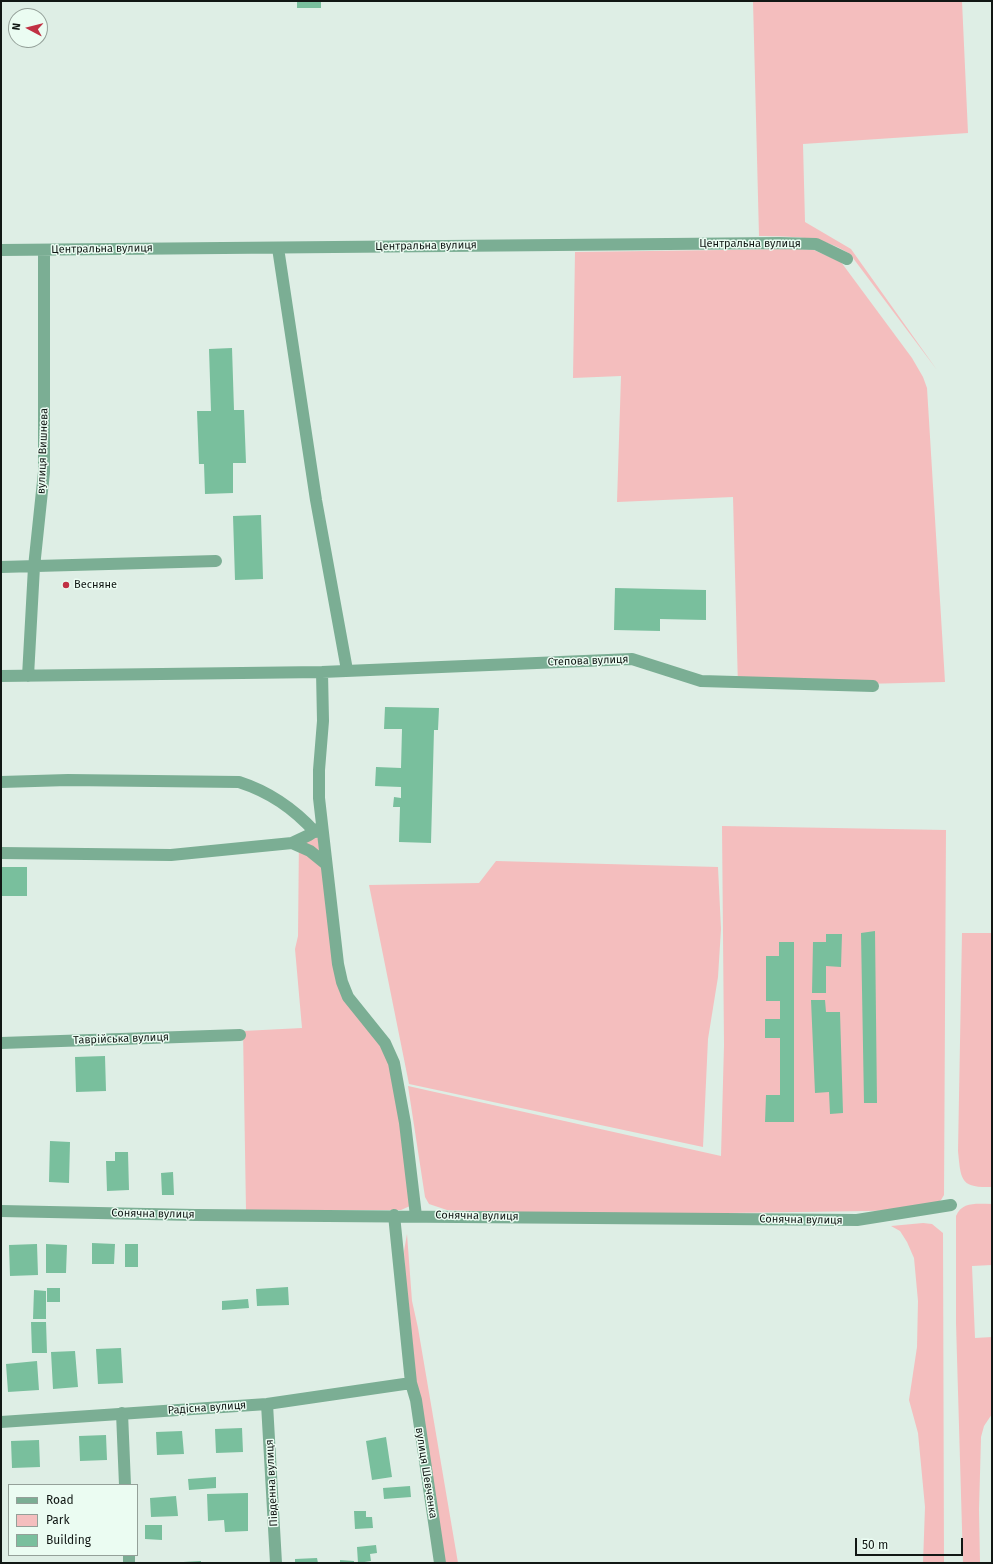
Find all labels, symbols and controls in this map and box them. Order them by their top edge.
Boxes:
north arrow [8,8,48,48]
text: N [10,22,23,31]
street label: Центральна вулиця [699,237,801,251]
street label: Центральна вулиця [375,239,477,253]
street label: Центральна вулиця [51,242,153,256]
street label: вулиця Вишнева [35,408,51,494]
place label: Весняне [74,578,117,592]
marker: Весняне [61,580,71,590]
street label: Степова вулиця [547,653,629,669]
street label: Таврійська вулиця [73,1031,169,1047]
street label: Сонячна вулиця [111,1207,195,1221]
street label: Сонячна вулиця [435,1209,519,1223]
street label: Сонячна вулиця [759,1213,843,1227]
street label: Радісна вулиця [167,1399,247,1417]
street label: вулиця Шевченка [412,1427,440,1519]
street label: Південна вулиця [263,1439,281,1527]
legend [8,1484,138,1556]
text: Road [46,1493,74,1507]
text: Park [46,1513,70,1527]
scale bar [857,1530,965,1556]
text: Building [46,1533,91,1547]
text: 50 m [862,1538,888,1552]

